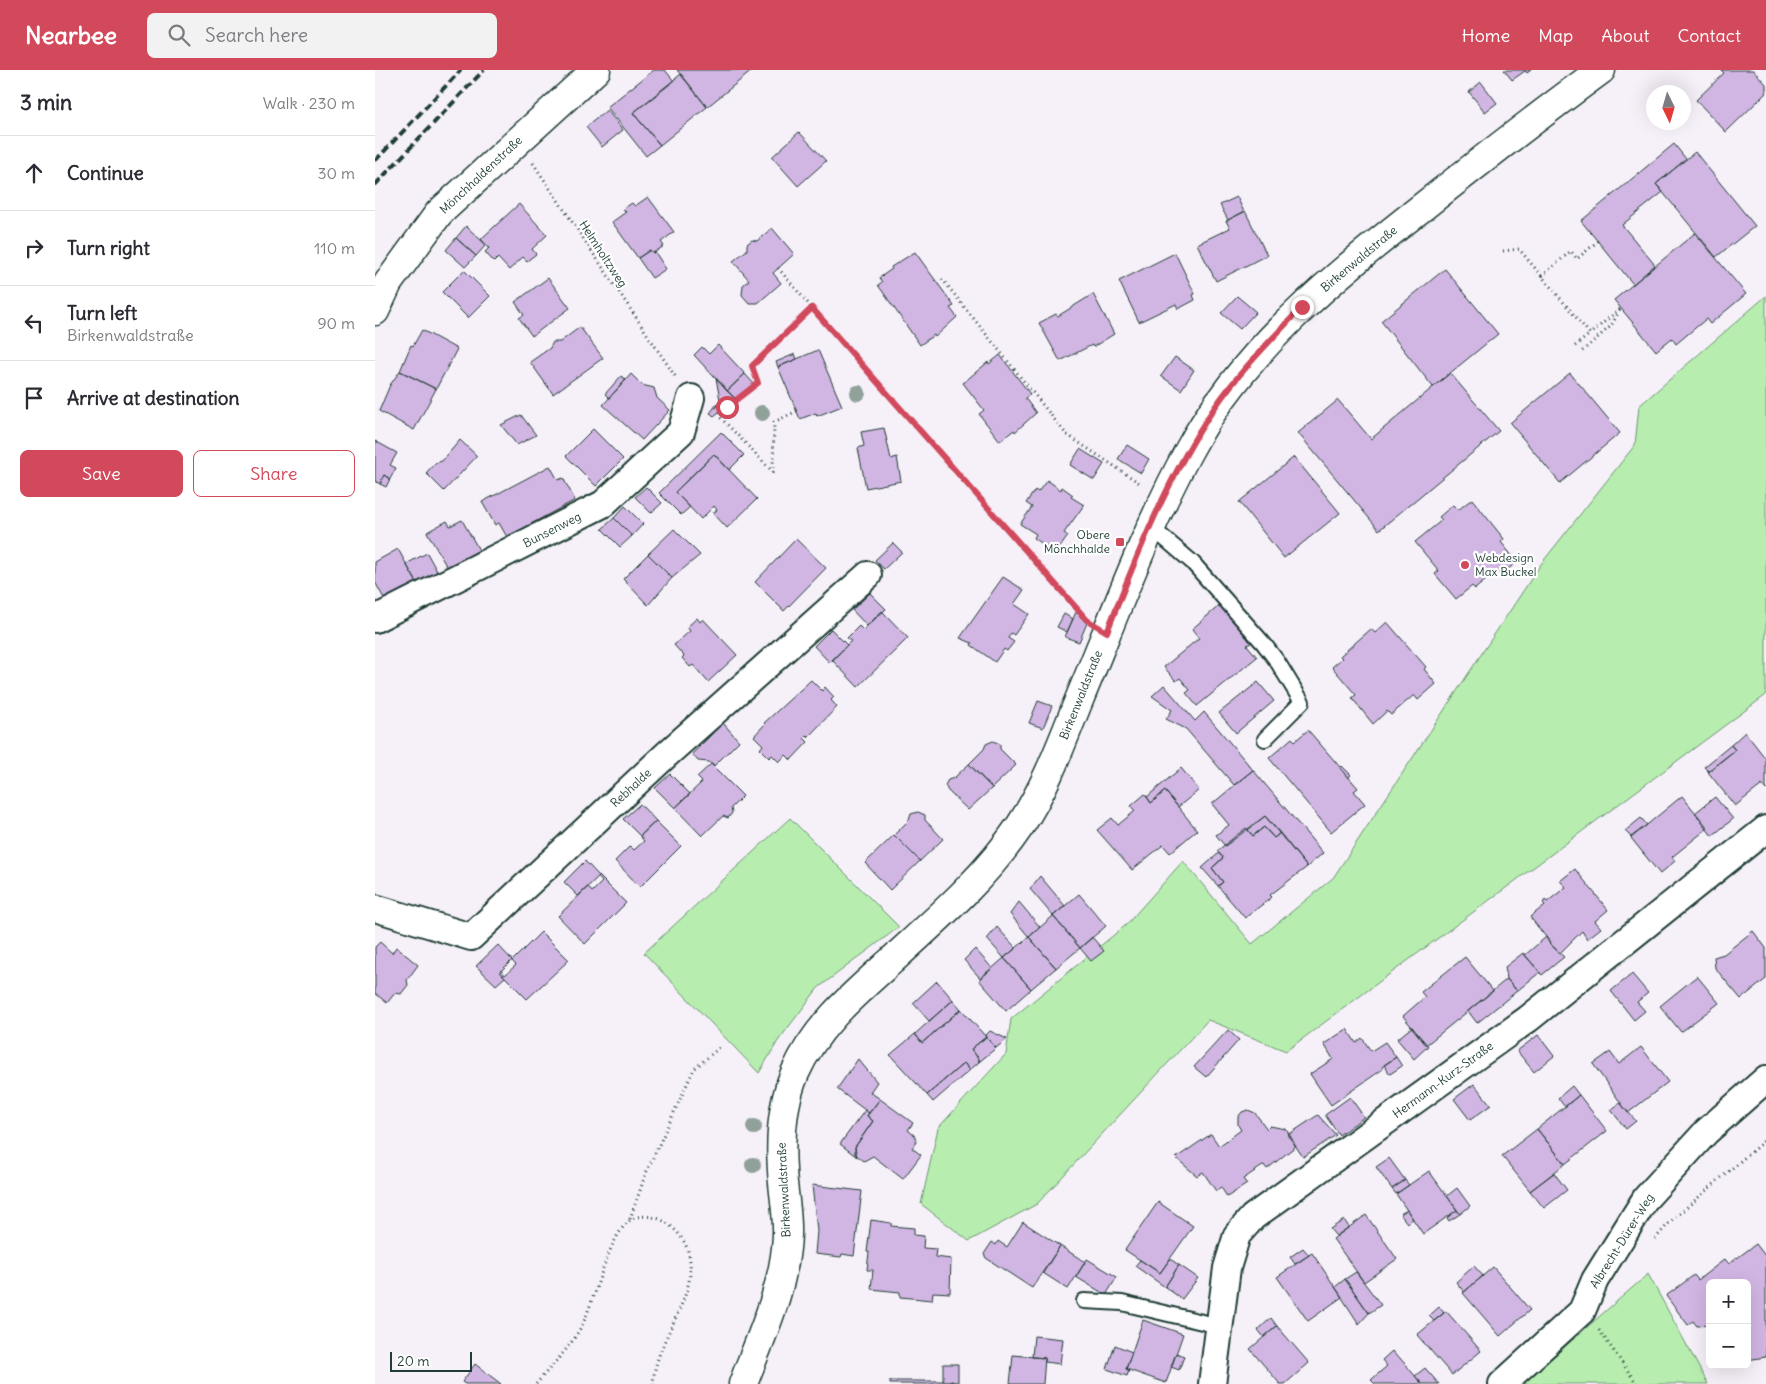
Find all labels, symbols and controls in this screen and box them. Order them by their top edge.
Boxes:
search box [147,13,497,58]
text: Nearbee [25,20,117,50]
icon: search [165,21,193,49]
text: Search here [205,23,308,47]
text: Home [1462,24,1510,47]
text: Map [1538,24,1573,47]
text: About [1601,24,1649,47]
text: Contact [1677,24,1741,47]
north arrow [1646,85,1691,130]
text: 3 min [20,89,72,116]
text: Walk · 230 m [263,93,355,113]
street label: Mönchhaldenstraße [436,133,525,217]
icon: ahead [20,159,48,187]
text: Continue [67,161,144,185]
text: 30 m [318,163,355,183]
street label: Helmholtzweg [576,217,631,290]
street label: Birkenwaldstraße [1317,222,1400,295]
icon: right [20,234,48,262]
text: Turn right [67,236,150,260]
text: 110 m [314,238,355,258]
route end [1291,296,1314,319]
text: Turn left [67,301,137,325]
icon: left [20,309,48,337]
text: 90 m [317,313,355,333]
text: Birkenwaldstraße [67,325,194,345]
icon: arrive [20,384,48,412]
text: Arrive at destination [67,386,240,410]
route start [716,396,739,419]
button: Save [20,450,183,497]
button: Share [193,450,355,497]
street label: Bunsenweg [520,509,583,551]
place label: Obere Mönchhalde [1044,527,1110,556]
marker: Obere Mönchhalde [1114,536,1126,548]
place label: Webdesign Max Buckel [1475,550,1536,579]
marker: Webdesign Max Buckel [1459,559,1471,571]
street label: Birkenwaldstraße [1056,648,1105,742]
street label: Rebhalde [607,765,654,810]
street label: Hermann-Kurz-Straße [1390,1038,1496,1121]
street label: Birkenwaldstraße [774,1142,793,1238]
street label: Albrecht-Dürer-Weg [1586,1191,1657,1291]
map controls [1706,1279,1751,1369]
button: + [1706,1279,1751,1324]
button: − [1706,1324,1751,1369]
scale bar [390,1349,473,1372]
text: 20 m [397,1352,430,1370]

